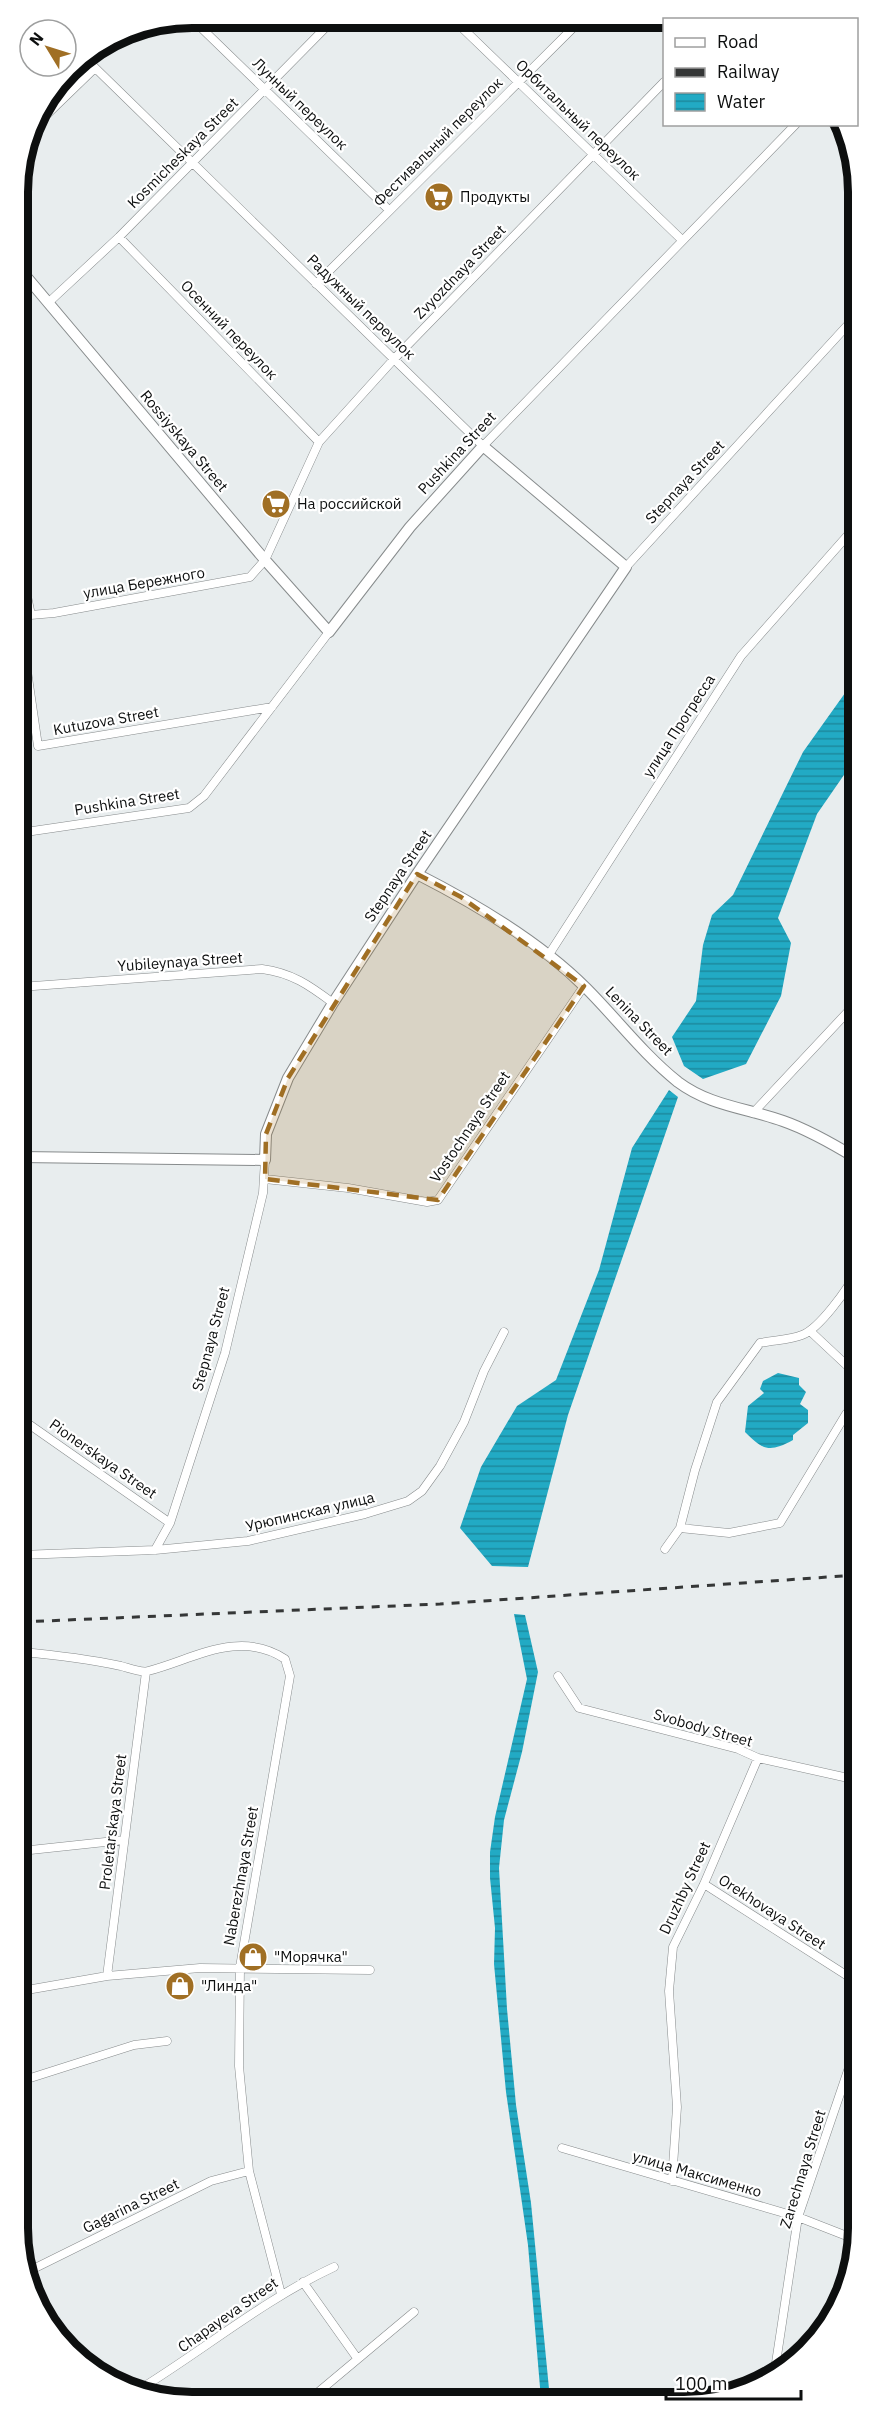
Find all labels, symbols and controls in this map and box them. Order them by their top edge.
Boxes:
north arrow [18,18,78,78]
legend [663,18,858,126]
text: N [25,28,48,49]
text: Road [717,30,758,53]
street label: Лунный переулок [249,54,352,154]
street label: Орбитальный переулок [512,55,645,184]
text: Railway [717,60,779,83]
street label: Фестивальный переулок [369,73,506,210]
text: Water [717,90,766,113]
street label: Kosmicheskaya Street [123,93,242,212]
supermarket icon: Продукты [423,181,455,213]
place label: Продукты [460,187,530,206]
street label: Zvyozdnaya Street [410,221,509,323]
street label: Радужный переулок [303,250,419,363]
street label: Осенний переулок [177,276,282,383]
street label: Rossiyskaya Street [136,386,232,495]
street label: Pushkina Street [413,407,500,498]
street label: Stepnaya Street [641,436,728,527]
supermarket icon: На российской [260,488,292,520]
place label: На российской [297,494,402,513]
street label: улица Бережного [82,562,206,603]
street label: улица Прогресса [638,671,719,781]
street label: Kutuzova Street [52,702,160,739]
street label: Pushkina Street [73,784,181,819]
street label: Stepnaya Street [360,826,435,926]
street label: Yubileynaya Street [117,948,243,975]
street label: Lenina Street [602,982,677,1059]
street label: Vostochnaya Street [425,1067,514,1186]
street label: Stepnaya Street [187,1285,234,1393]
street label: Pionerskaya Street [46,1415,161,1503]
street label: Урюпинская улица [244,1487,376,1536]
street label: Svobody Street [651,1704,755,1751]
street label: Proletarskaya Street [95,1753,130,1891]
street label: Naberezhnaya Street [219,1805,262,1947]
street label: Druzhby Street [655,1838,714,1937]
street label: Orekhovaya Street [715,1870,830,1953]
shop icon: "Морячка" [237,1941,269,1973]
place label: "Морячка" [274,1947,348,1966]
shop icon: "Линда" [164,1970,196,2002]
place label: "Линда" [201,1976,257,1995]
street label: Zarechnaya Street [775,2107,830,2230]
street label: улица Максименко [630,2146,764,2201]
street label: Gagarina Street [80,2174,182,2237]
street label: Chapayeva Street [174,2273,281,2356]
scale bar [666,2363,801,2401]
text: 100 m [675,2372,727,2395]

